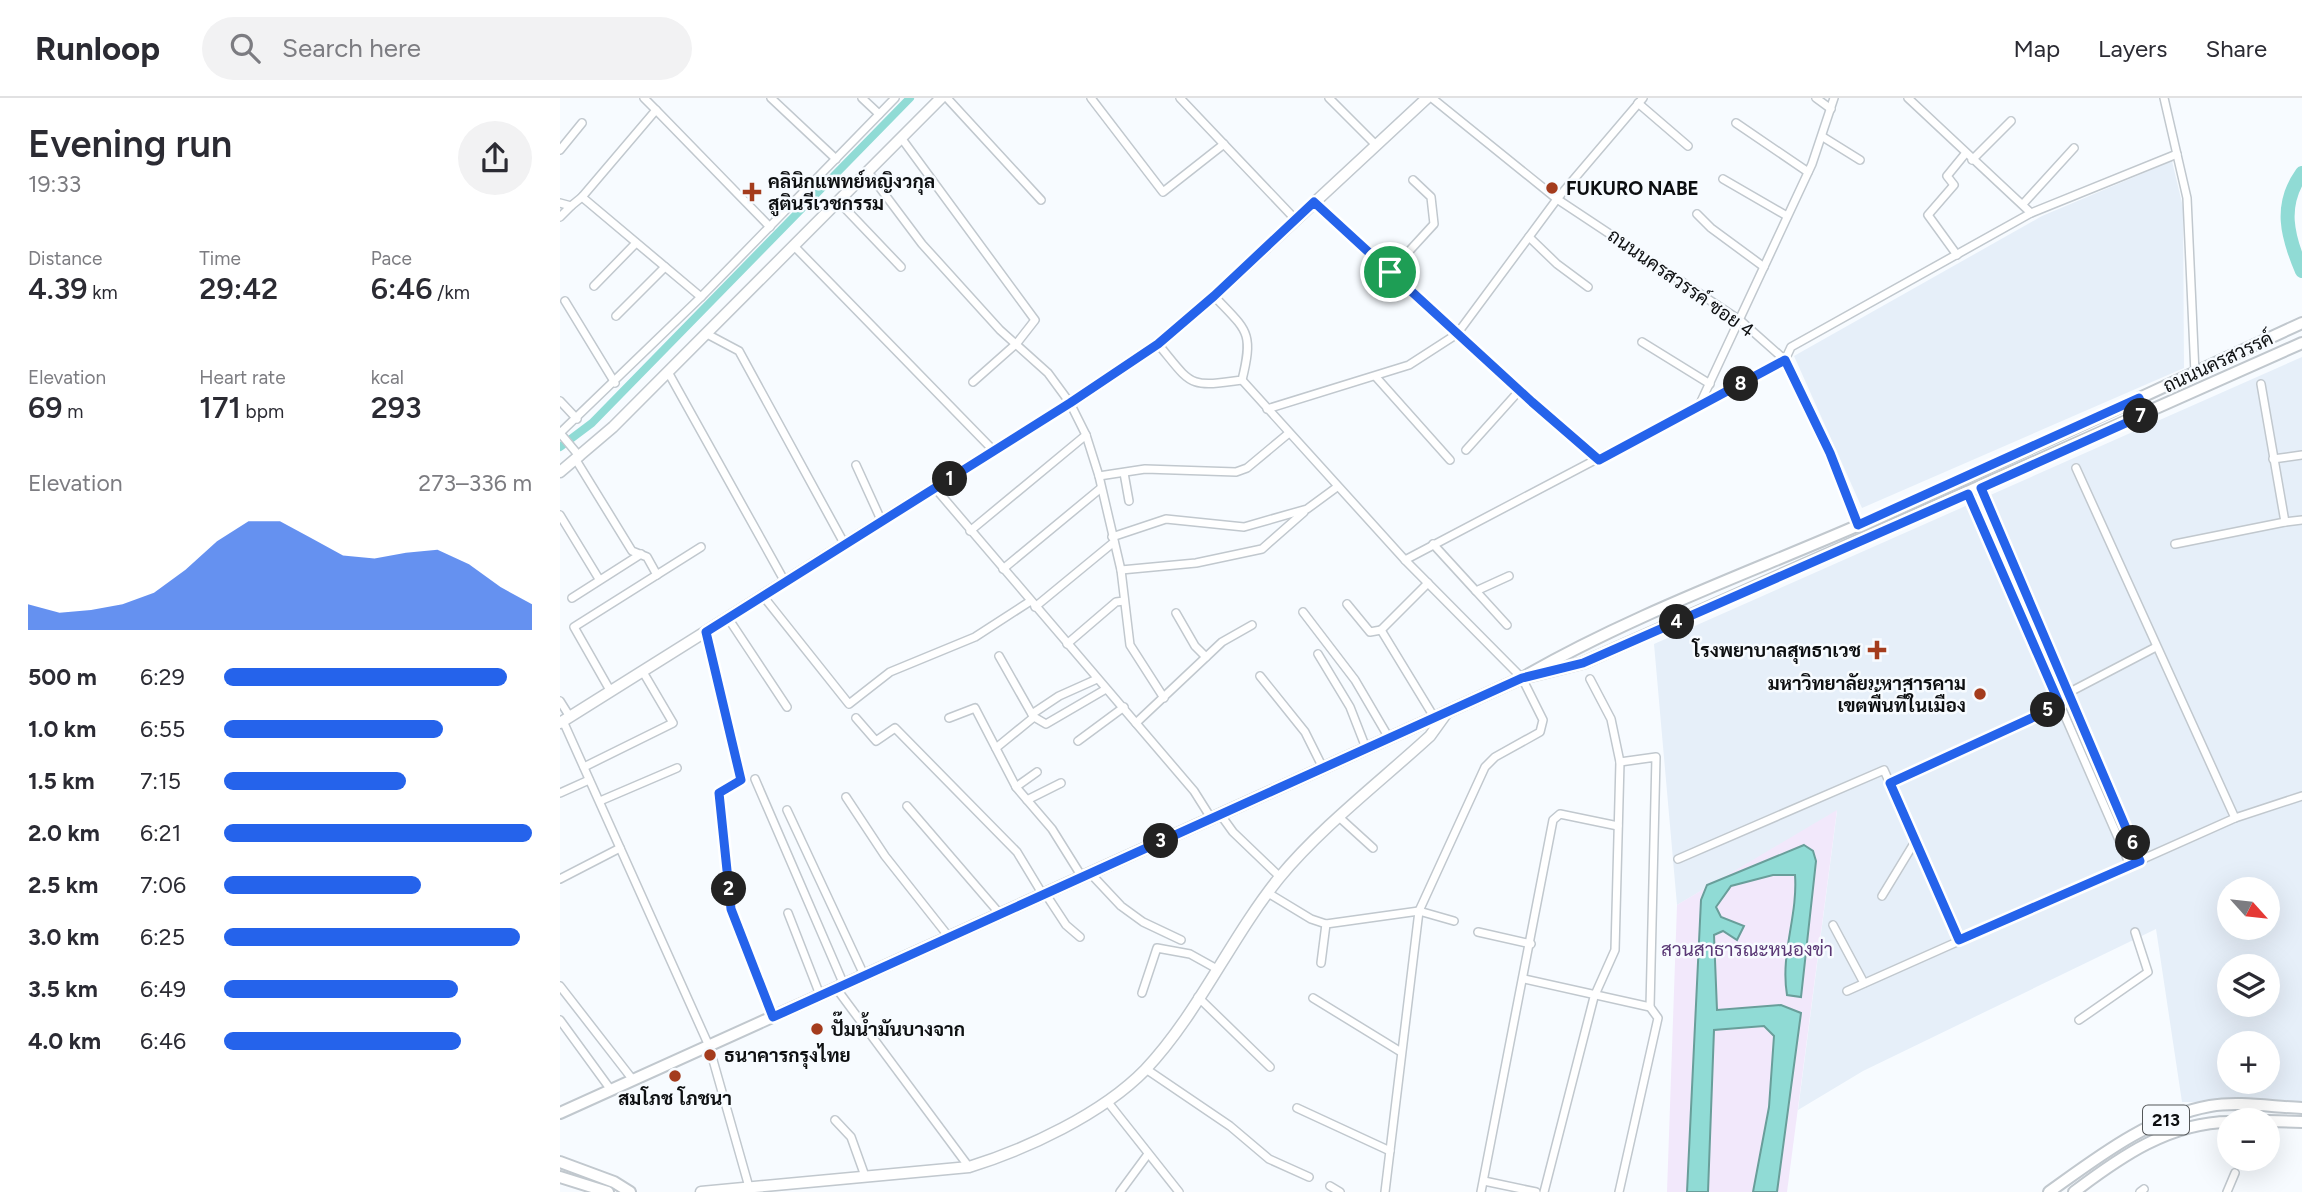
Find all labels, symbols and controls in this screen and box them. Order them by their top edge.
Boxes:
search box [202,17,692,80]
text: Runloop [35,29,160,68]
icon: search [226,29,264,67]
text: Search here [282,32,421,64]
text: Map [2013,34,2060,63]
text: Layers [2098,34,2167,63]
text: Share [2205,34,2267,63]
text: Evening run [28,121,232,167]
button: share [458,121,532,195]
place label: คลินิกแพทย์หญิงวกุล สูตินรีเวชกรรม [768,169,935,217]
text: 19:33 [28,170,81,198]
place label: FUKURO NABE [1566,177,1699,200]
marker: FUKURO NABE [1544,180,1560,196]
marker: คลินิกแพทย์หญิงวกุล สูตินรีเวชกรรม [742,182,762,202]
street label: ถนนนครสวรรค์ ซอย 4 [1603,223,1759,342]
pin [1360,242,1420,302]
text: Distance [28,247,102,270]
text: Time [199,247,241,270]
text: Pace [371,247,412,270]
icon: arrive [1371,253,1409,291]
text: 4.39 [28,270,88,307]
text: 29:42 [199,270,278,307]
text: 6:46 [371,270,432,307]
text: km [88,281,118,304]
text: /km [432,281,470,304]
street label: ถนนนครสวรรค์ [2159,326,2277,397]
text: Elevation [28,366,106,389]
text: Heart rate [199,366,286,389]
text: kcal [371,366,404,389]
pin: 8 [1724,366,1758,402]
text: 8 [1735,372,1746,395]
text: 69 [28,389,62,426]
text: 171 [199,389,241,426]
text: 293 [371,389,422,426]
pin: 7 [2124,398,2158,434]
text: m [62,400,83,423]
text: bpm [241,400,284,423]
text: 7 [2135,404,2146,427]
pin: 1 [932,462,968,496]
text: 1 [945,467,954,490]
text: Elevation [28,469,123,497]
text: 273–336 m [418,469,532,497]
pin: 4 [1660,604,1694,640]
text: 4 [1670,610,1683,633]
place label: โรงพยาบาลสุทธาเวช [1691,638,1861,665]
marker: โรงพยาบาลสุทธาเวช [1867,640,1887,660]
text: 500 m [28,663,97,691]
text: 6:29 [140,663,185,691]
place label: มหาวิทยาลัยมหาสารคาม เขตพื้นที่ในเมือง [1768,672,1966,717]
marker: มหาวิทยาลัยมหาสารคาม เขตพื้นที่ในเมือง [1972,686,1988,702]
pin: 5 [2030,692,2066,728]
text: 5 [2042,698,2053,721]
text: 1.0 km [28,715,96,743]
text: 6:55 [140,715,185,743]
text: 1.5 km [28,767,95,795]
text: 7:15 [140,767,181,795]
text: 2.0 km [28,819,100,847]
text: 6:21 [140,819,181,847]
pin: 3 [1144,824,1178,858]
pin: 6 [2116,826,2150,860]
text: 3 [1155,829,1166,852]
text: 6 [2127,831,2138,854]
text: 2.5 km [28,871,98,899]
text: 7:06 [140,871,186,899]
pin: 2 [712,872,746,906]
text: 2 [723,877,734,900]
north arrow [2217,877,2280,940]
map controls [2217,877,2280,1171]
text: 3.0 km [28,923,99,951]
text: 6:25 [140,923,185,951]
park label: สวนสาธารณะหนองข่า [1661,938,1833,961]
button: layers [2217,954,2280,1017]
text: 3.5 km [28,975,98,1003]
text: 6:49 [140,975,186,1003]
place label: ปั๊มน้ำมันบางจาก [831,1011,965,1041]
marker: ปั๊มน้ำมันบางจาก [809,1021,825,1037]
text: 4.0 km [28,1027,101,1055]
text: 6:46 [140,1027,186,1055]
button: + [2217,1031,2280,1094]
place label: ธนาคารกรุงไทย [724,1043,851,1070]
marker: ธนาคารกรุงไทย [702,1047,718,1063]
marker: สมโภช โภชนา [667,1068,683,1084]
place label: สมโภช โภชนา [618,1086,732,1110]
road number: 213 [2143,1105,2189,1134]
button: − [2217,1108,2280,1171]

